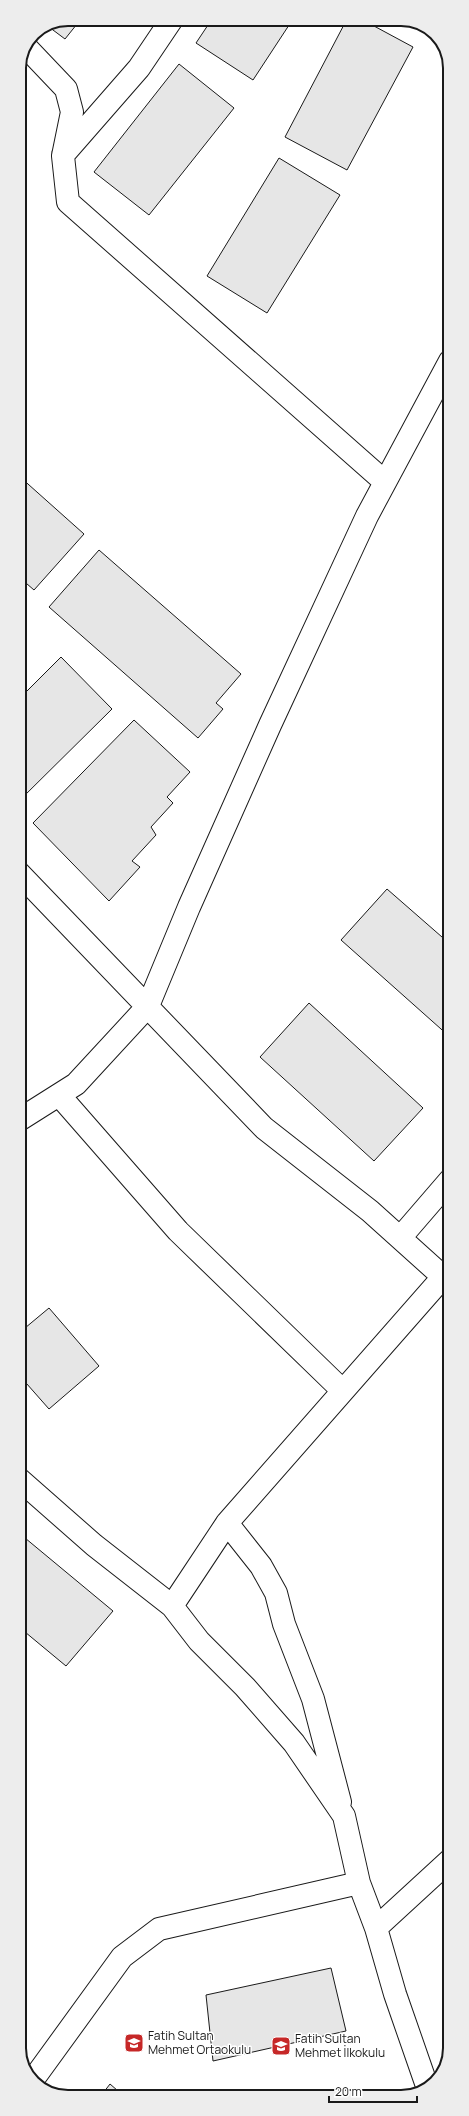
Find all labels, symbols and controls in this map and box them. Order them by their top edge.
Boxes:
place label: Fatih Sultan Mehmet Ortaokulu [148,2027,251,2058]
place label: Fatih Sultan Mehmet İlkokulu [295,2030,385,2061]
school or university icon: Fatih Sultan Mehmet Ortaokulu [123,2032,145,2054]
school or university icon: Fatih Sultan Mehmet İlkokulu [270,2035,292,2057]
scale bar [329,2078,417,2104]
text: 20 m [335,2083,362,2100]

